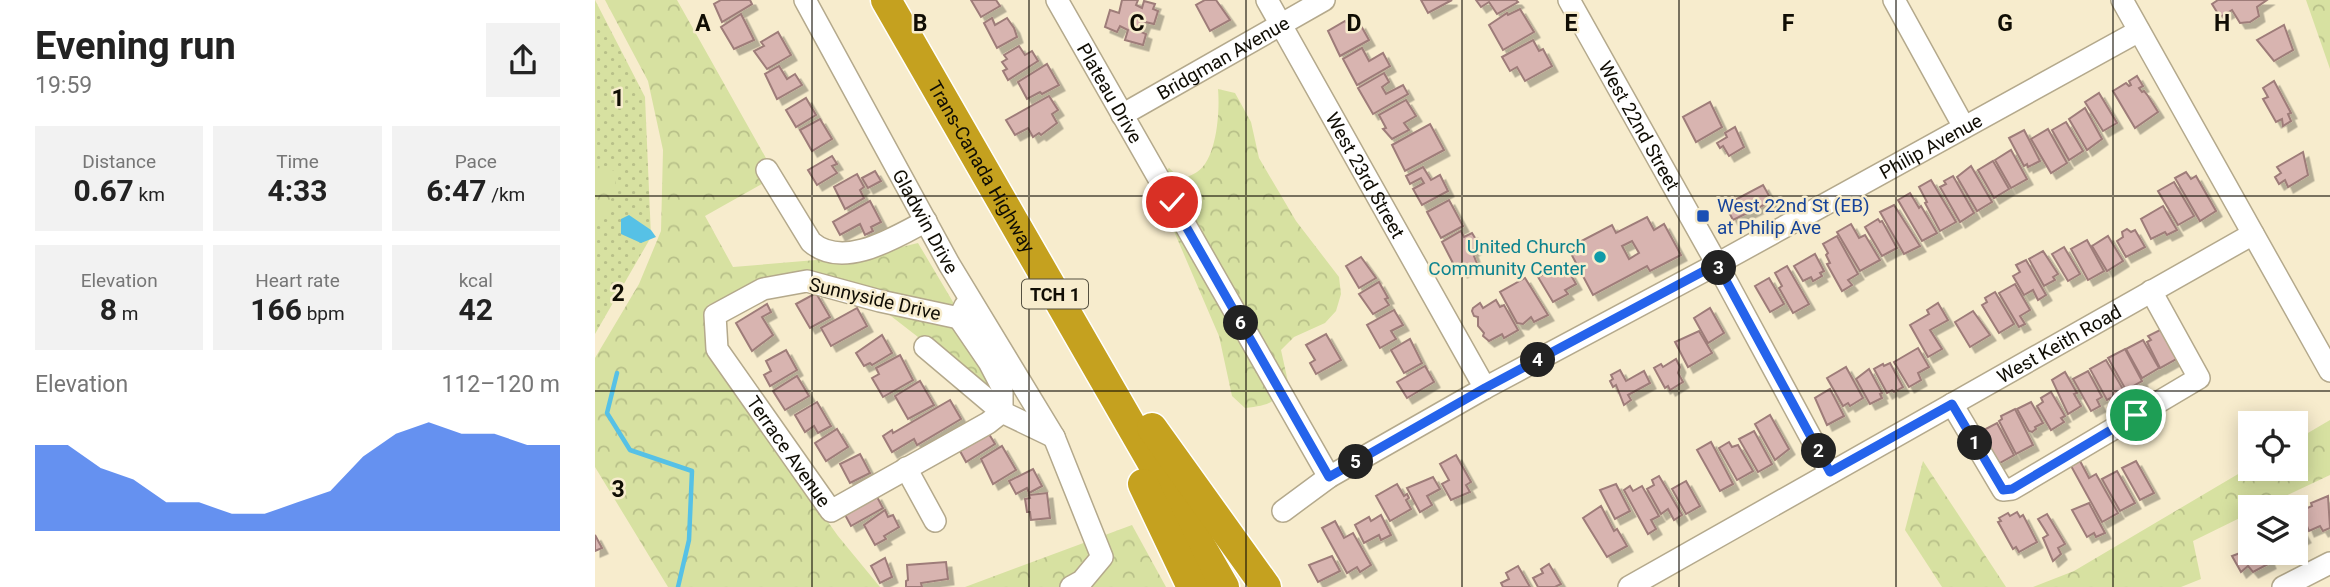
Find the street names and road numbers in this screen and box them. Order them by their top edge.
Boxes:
street label: Bridgman Avenue [1152,11,1293,104]
street label: Plateau Drive [1072,39,1148,147]
street label: West 22nd Street [1594,57,1685,194]
street label: Trans-Canada Highway [923,76,1040,257]
street label: West 23rd Street [1321,108,1410,242]
street label: Philip Avenue [1875,108,1986,184]
street label: Gladwin Drive [888,165,964,278]
street label: Sunnyside Drive [807,273,943,325]
road number: TCH 1 [1022,280,1088,308]
street label: West Keith Road [1993,300,2125,388]
street label: Terrace Avenue [742,391,836,511]

